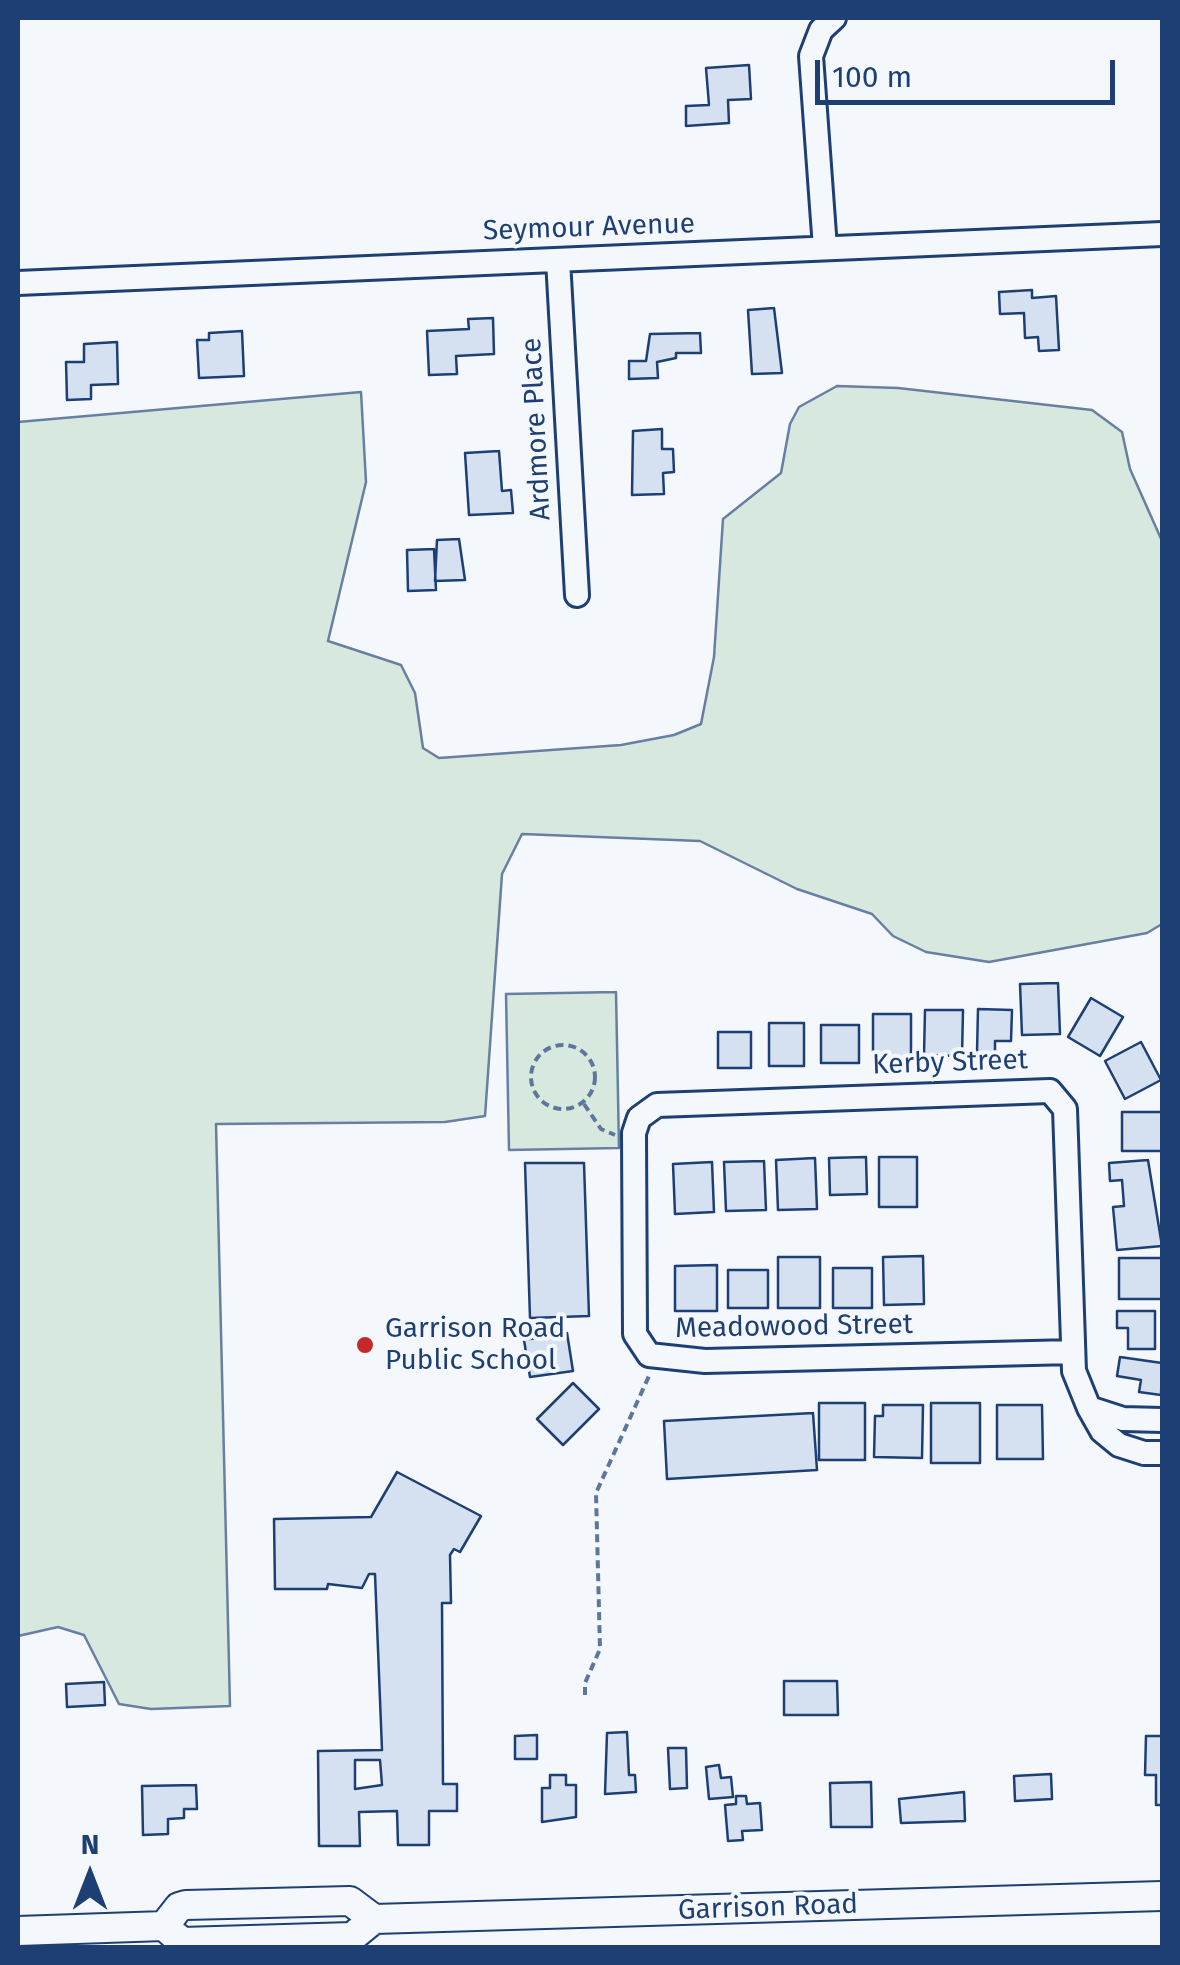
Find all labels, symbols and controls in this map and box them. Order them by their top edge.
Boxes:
scale bar [820,40,1120,102]
text: 100 m [832,59,912,95]
street label: Seymour Avenue [482,208,696,248]
street label: Ardmore Place [515,337,559,521]
street label: Kerby Street [872,1043,1028,1083]
street label: Meadowood Street [675,1308,913,1346]
place label: Garrison Road Public School [385,1312,565,1378]
marker: Garrison Road Public School [354,1334,376,1356]
north arrow [40,1825,140,1925]
text: N [81,1828,99,1861]
street label: Garrison Road [677,1888,859,1928]

